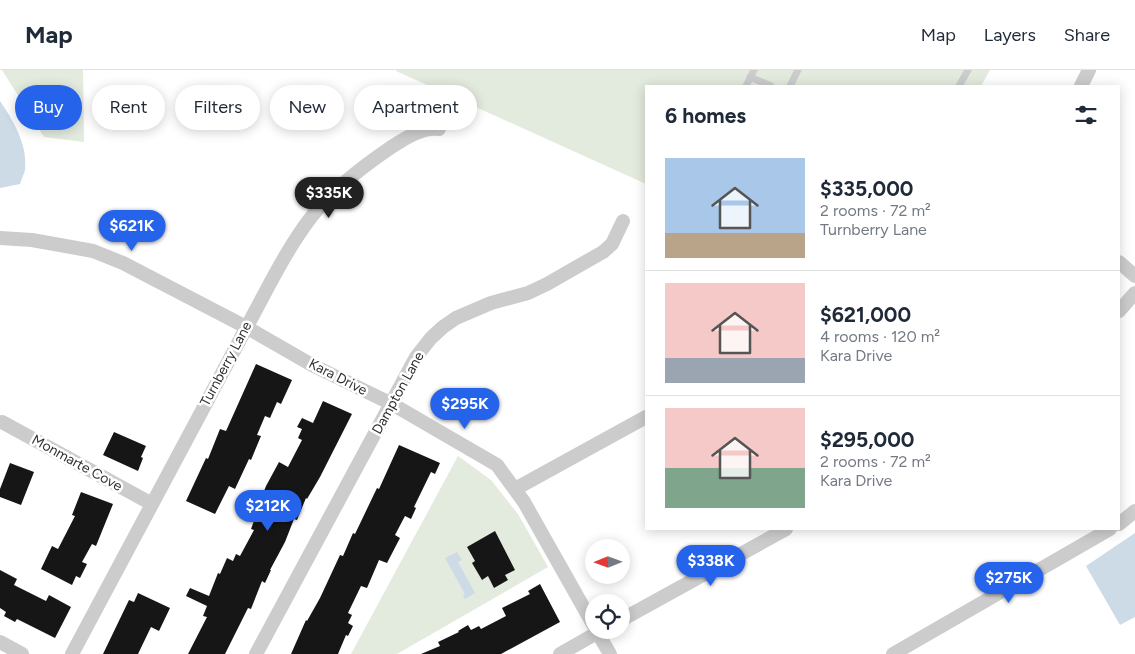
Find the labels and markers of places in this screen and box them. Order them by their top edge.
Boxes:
pin: $335K [294,176,364,219]
pin: $621K [97,210,167,252]
pin: $295K [430,388,500,430]
pin: $212K [233,490,303,532]
pin: $338K [676,544,746,587]
pin: $275K [974,562,1044,604]

